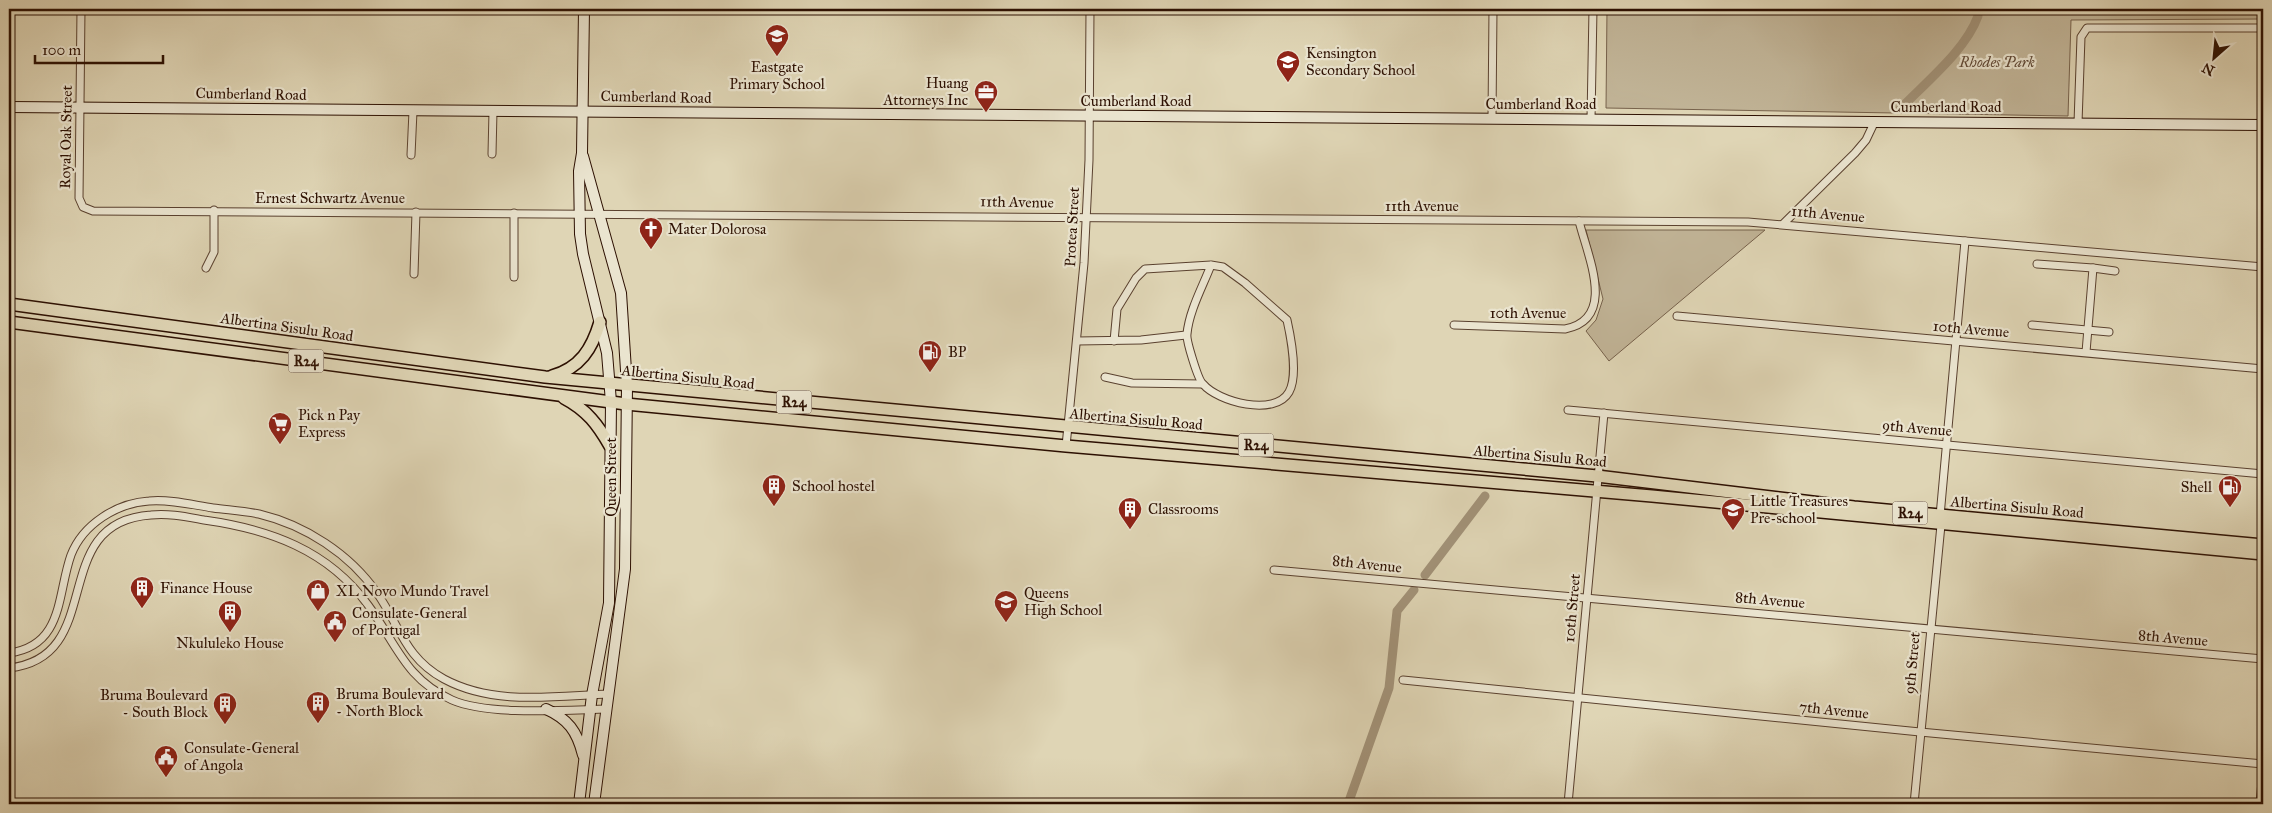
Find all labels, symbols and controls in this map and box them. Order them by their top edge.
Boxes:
school or university icon: Eastgate Primary School [764,23,790,57]
scale bar [35,32,162,64]
north arrow [2190,32,2240,82]
text: 100 m [42,41,82,59]
place label: Kensington Secondary School [1306,44,1416,79]
school or university icon: Kensington Secondary School [1275,49,1301,83]
park label: Rhodes Park [1958,53,2035,71]
place label: Eastgate Primary School [729,58,826,93]
text: N [2199,59,2217,79]
place label: Huang Attorneys Inc [882,74,969,109]
office icon: Huang Attorneys Inc [973,79,999,113]
street label: Royal Oak Street [56,84,76,189]
street label: Cumberland Road [195,84,307,104]
street label: Cumberland Road [600,87,712,107]
street label: Cumberland Road [1080,92,1192,110]
street label: Cumberland Road [1485,95,1597,113]
street label: Cumberland Road [1890,98,2002,116]
street label: Protea Street [1061,186,1083,267]
street label: Ernest Schwartz Avenue [255,189,405,207]
street label: 11th Avenue [980,192,1054,212]
street label: 11th Avenue [1385,197,1459,215]
street label: 11th Avenue [1790,202,1866,226]
church icon: Mater Dolorosa [638,216,664,250]
place label: Mater Dolorosa [668,220,767,238]
street label: 10th Avenue [1490,304,1566,322]
street label: Albertina Sisulu Road [219,309,355,345]
street label: 10th Avenue [1932,317,2010,341]
fuel station icon: BP [917,339,943,373]
place label: BP [948,343,967,361]
road number: R24 [288,350,324,372]
street label: Albertina Sisulu Road [620,361,756,393]
road number: R24 [776,391,812,414]
street label: Albertina Sisulu Road [1068,404,1204,434]
place label: Pick n Pay Express [298,406,361,441]
supermarket icon: Pick n Pay Express [267,411,293,445]
street label: 9th Avenue [1881,416,1953,440]
road number: R24 [1238,434,1274,456]
street label: Queen Street [602,436,620,517]
street label: Albertina Sisulu Road [1472,441,1608,471]
building icon: School hostel [761,473,787,507]
fuel station icon: Shell [2217,474,2243,508]
place label: School hostel [792,477,876,495]
place label: Shell [2181,478,2213,496]
place label: Little Treasures Pre-school [1750,492,1848,527]
street label: Albertina Sisulu Road [1949,492,2085,522]
building icon: Classrooms [1117,496,1143,530]
school or university icon: Little Treasures Pre-school [1720,497,1746,531]
place label: Classrooms [1148,500,1218,518]
road number: R24 [1892,502,1928,524]
street label: 8th Avenue [1331,551,1403,577]
street label: 10th Street [1560,572,1584,643]
building icon: Finance House [129,575,155,609]
shop icon: XL Novo Mundo Travel [305,578,331,612]
place label: Finance House [160,579,252,597]
place label: XL Novo Mundo Travel [336,582,490,600]
place label: Queens High School [1024,584,1103,619]
street label: 8th Avenue [1734,588,1806,612]
school or university icon: Queens High School [993,589,1019,623]
building icon: Nkululeko House [217,599,243,633]
place label: Consulate-General of Portugal [352,604,468,639]
public building icon: Consulate-General of Portugal [322,609,348,643]
street label: 8th Avenue [2137,626,2209,650]
street label: 9th Street [1900,631,1924,695]
place label: Nkululeko House [176,634,284,652]
place label: Bruma Boulevard - North Block [336,685,445,720]
place label: Bruma Boulevard - South Block [100,686,208,721]
building icon: Bruma Boulevard - North Block [305,690,331,724]
building icon: Bruma Boulevard - South Block [212,691,238,725]
street label: 7th Avenue [1798,697,1870,723]
place label: Consulate-General of Angola [184,739,300,774]
public building icon: Consulate-General of Angola [153,744,179,778]

